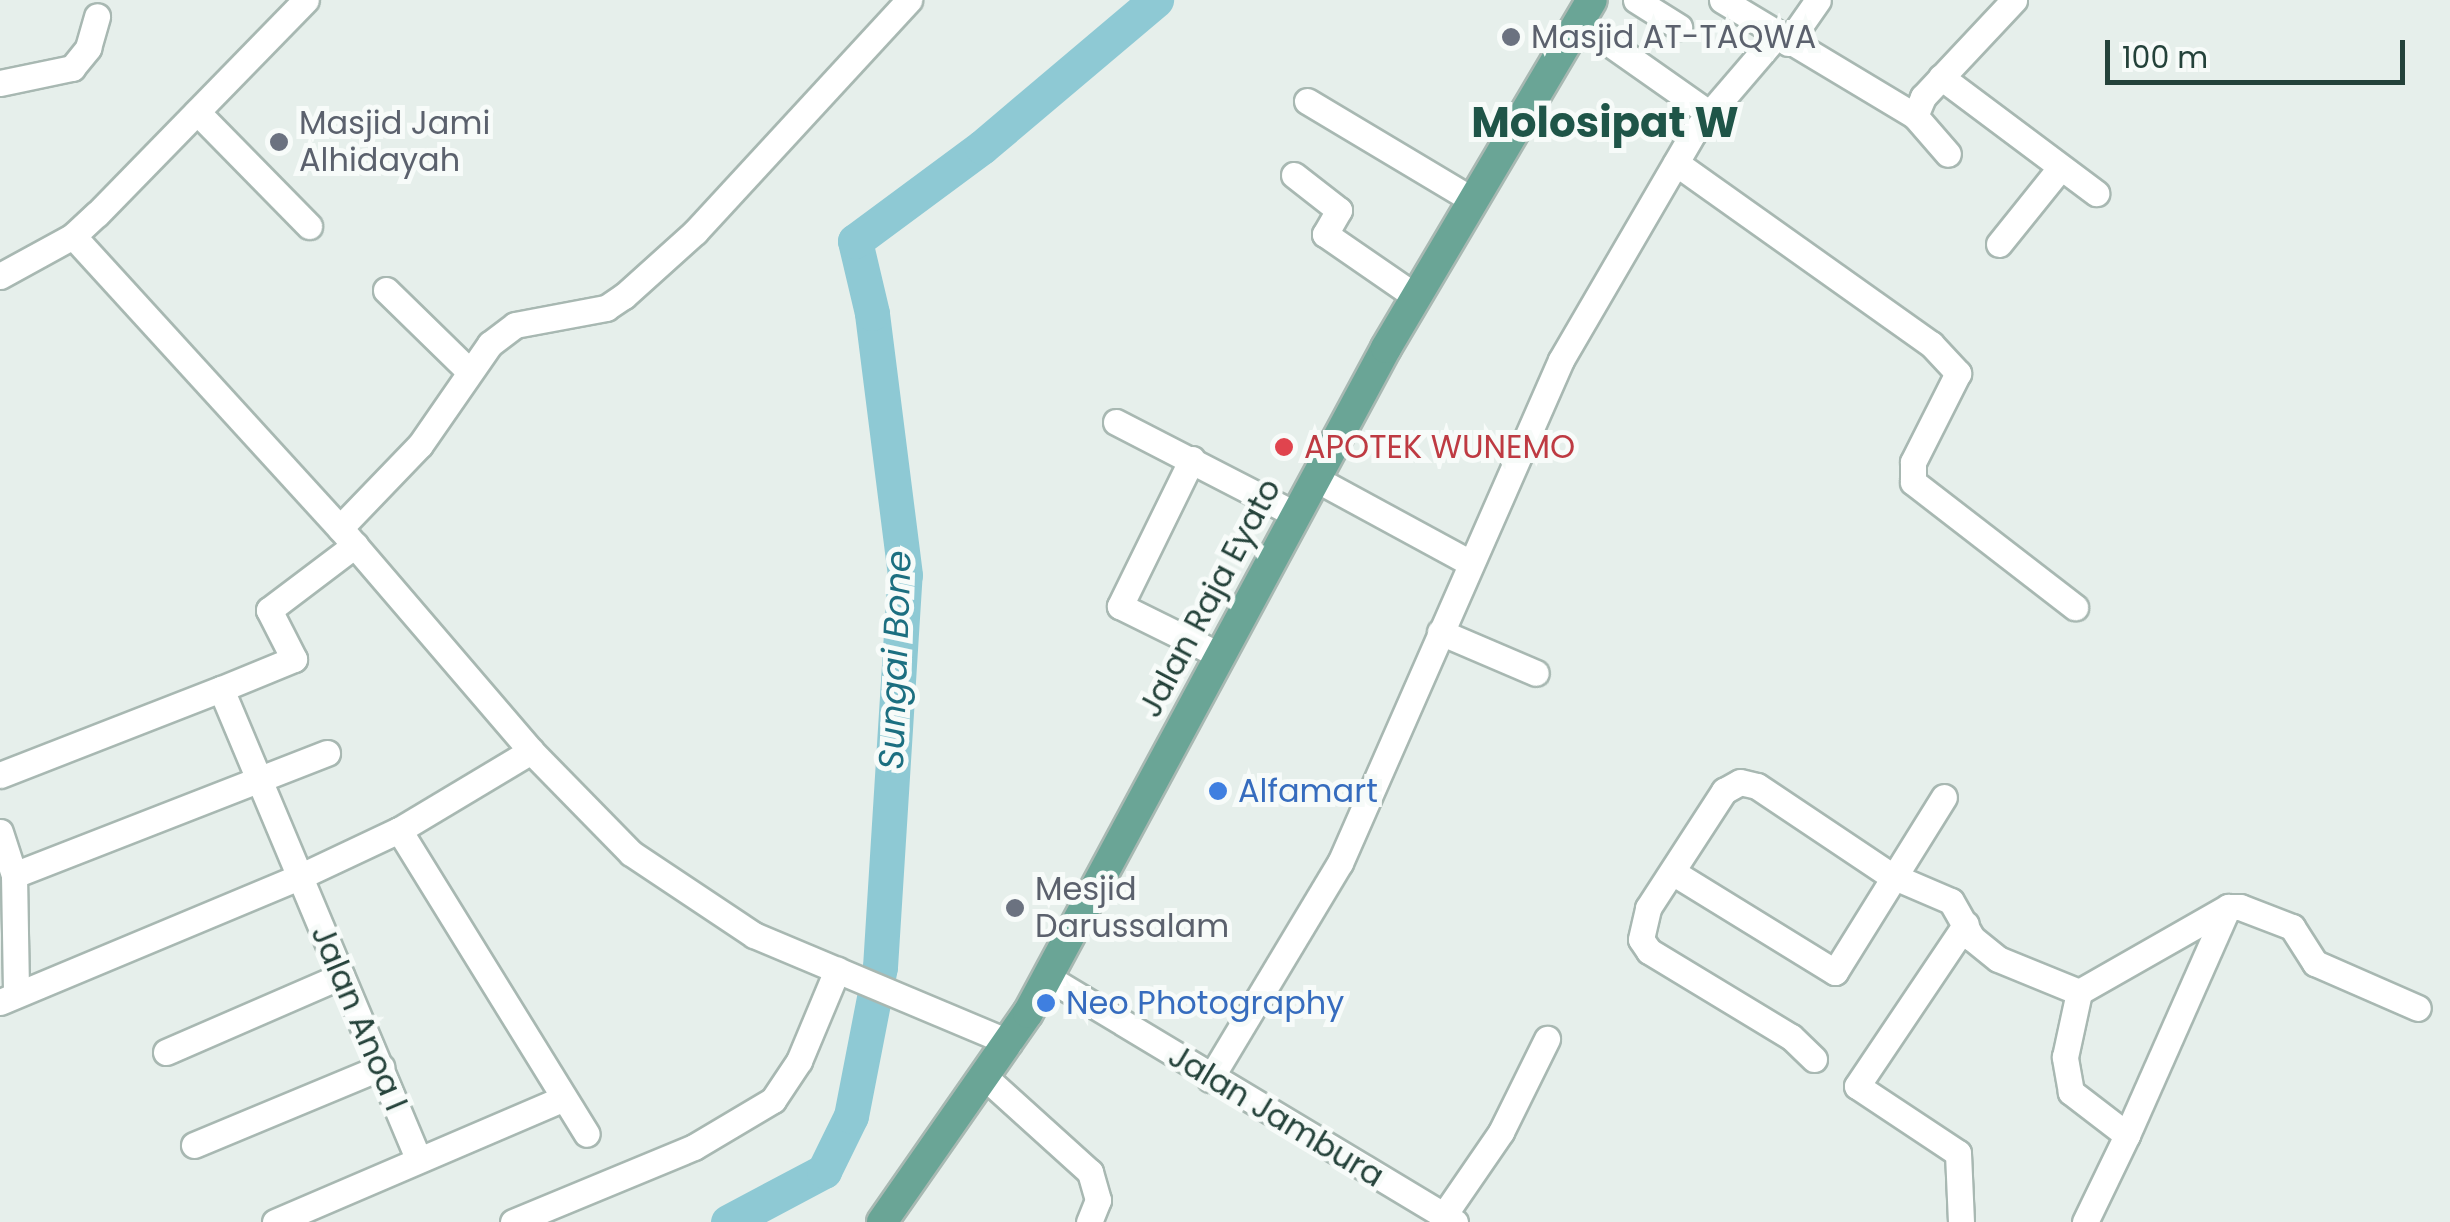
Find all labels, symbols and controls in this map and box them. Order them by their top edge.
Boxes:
place label: Masjid AT-TAQWA [1531,18,1816,56]
scale bar [2110,20,2410,82]
marker: Masjid AT-TAQWA [1500,26,1522,48]
text: 100 m [2122,36,2208,79]
district label: Molosipat W [1471,98,1739,148]
place label: Masjid Jami Alhidayah [299,105,490,180]
marker: Masjid Jami Alhidayah [268,131,290,153]
place label: APOTEK WUNEMO [1304,428,1575,466]
marker: APOTEK WUNEMO [1273,436,1295,458]
street label: Jalan Raja Eyato [1131,472,1289,724]
water label: Sungai Bone [870,550,920,770]
place label: Alfamart [1238,772,1378,810]
marker: Alfamart [1207,780,1229,802]
place label: Mesjid Darussalam [1035,871,1229,946]
marker: Mesjid Darussalam [1004,897,1026,919]
street label: Jalan Anoa I [303,920,415,1116]
place label: Neo Photography [1066,984,1344,1022]
marker: Neo Photography [1035,992,1057,1014]
street label: Jalan Jambura [1161,1037,1391,1195]

